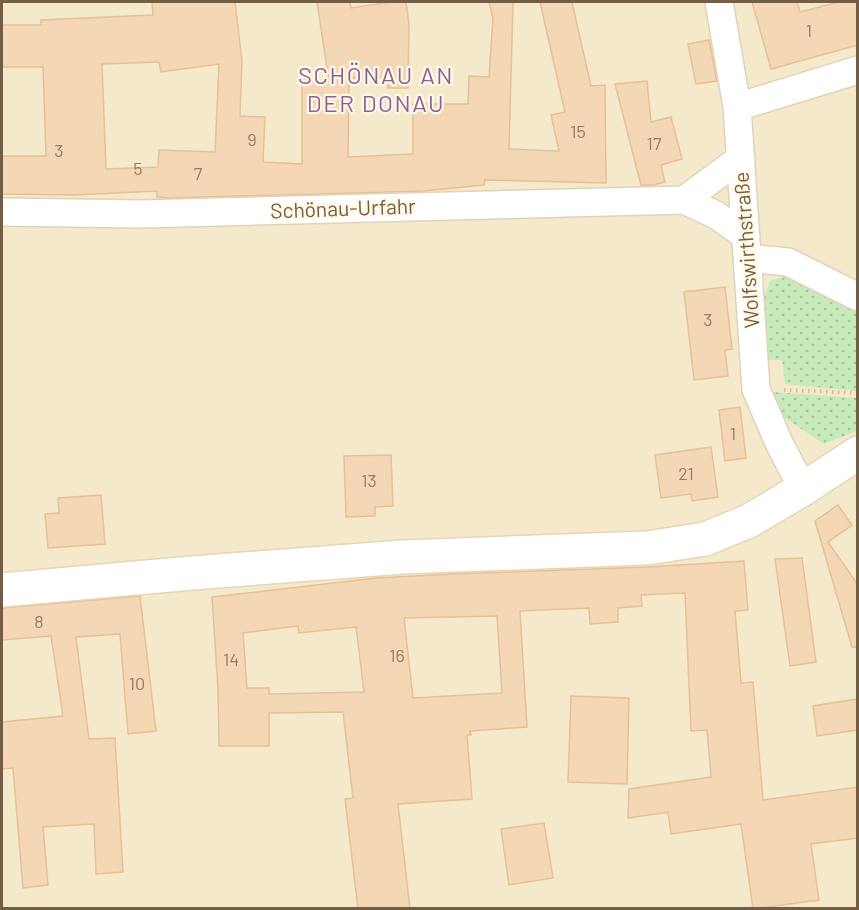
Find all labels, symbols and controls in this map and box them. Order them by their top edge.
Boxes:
house number: 1 [806,19,812,41]
district label: SCHÖNAU AN DER DONAU [298,60,454,117]
house number: 15 [570,120,586,142]
house number: 9 [247,128,257,150]
house number: 17 [647,132,662,154]
house number: 3 [54,139,64,161]
house number: 5 [133,157,143,179]
house number: 7 [194,162,203,184]
street label: Wolfswirthstraße [728,171,763,329]
street label: Schönau-Urfahr [270,192,416,223]
house number: 3 [703,308,713,330]
house number: 1 [730,422,736,444]
house number: 21 [678,462,694,484]
house number: 13 [361,469,377,491]
house number: 8 [34,610,44,632]
house number: 16 [389,644,405,666]
house number: 14 [223,648,239,670]
house number: 10 [129,672,145,694]

